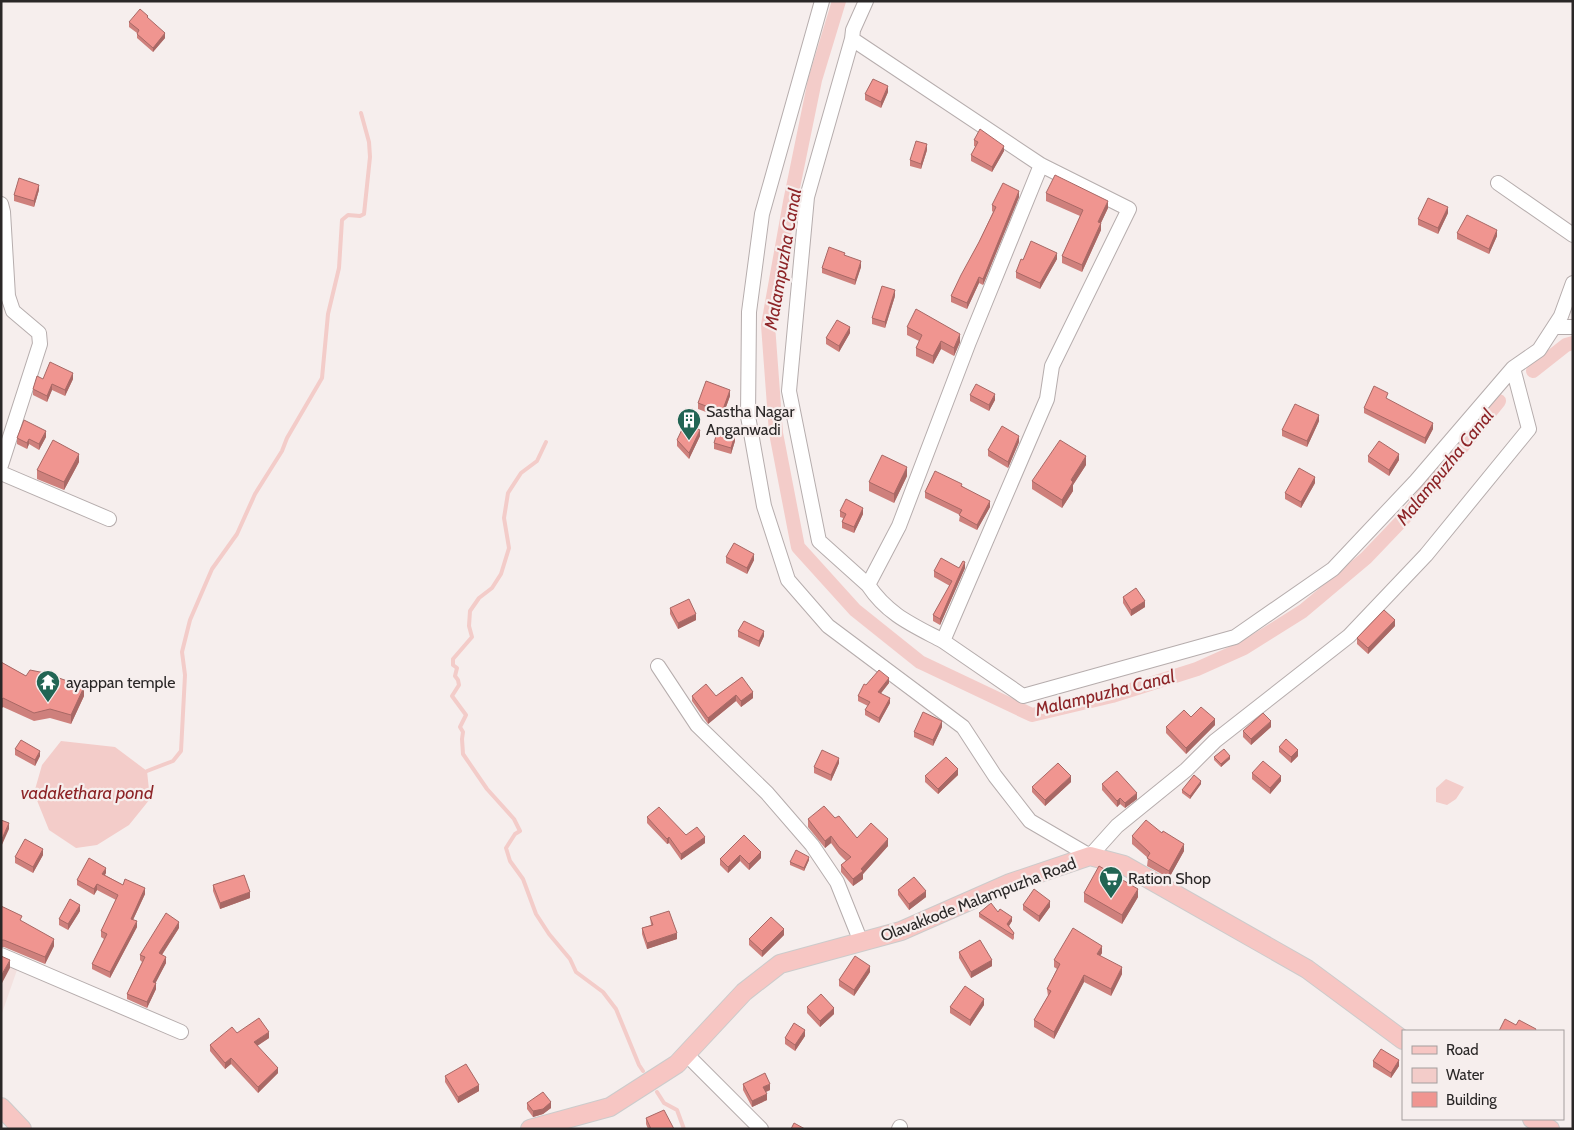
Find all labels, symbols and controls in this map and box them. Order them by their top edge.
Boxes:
water label: Malampuzha Canal [760,186,806,332]
place label: Sastha Nagar Anganwadi [706,402,795,439]
water label: Malampuzha Canal [1391,404,1499,530]
building icon: Sastha Nagar Anganwadi [676,407,702,441]
water label: Malampuzha Canal [1032,665,1178,721]
temple icon: ayappan temple [35,669,61,703]
place label: ayappan temple [66,673,175,692]
water label: vadakethara pond [21,782,154,804]
street label: Olavakkode Malampuzha Road [878,853,1079,946]
supermarket icon: Ration Shop [1098,865,1124,899]
place label: Ration Shop [1128,869,1211,888]
legend [1402,1030,1564,1120]
text: Road [1446,1041,1479,1059]
text: Water [1446,1066,1484,1084]
text: Building [1446,1091,1497,1109]

